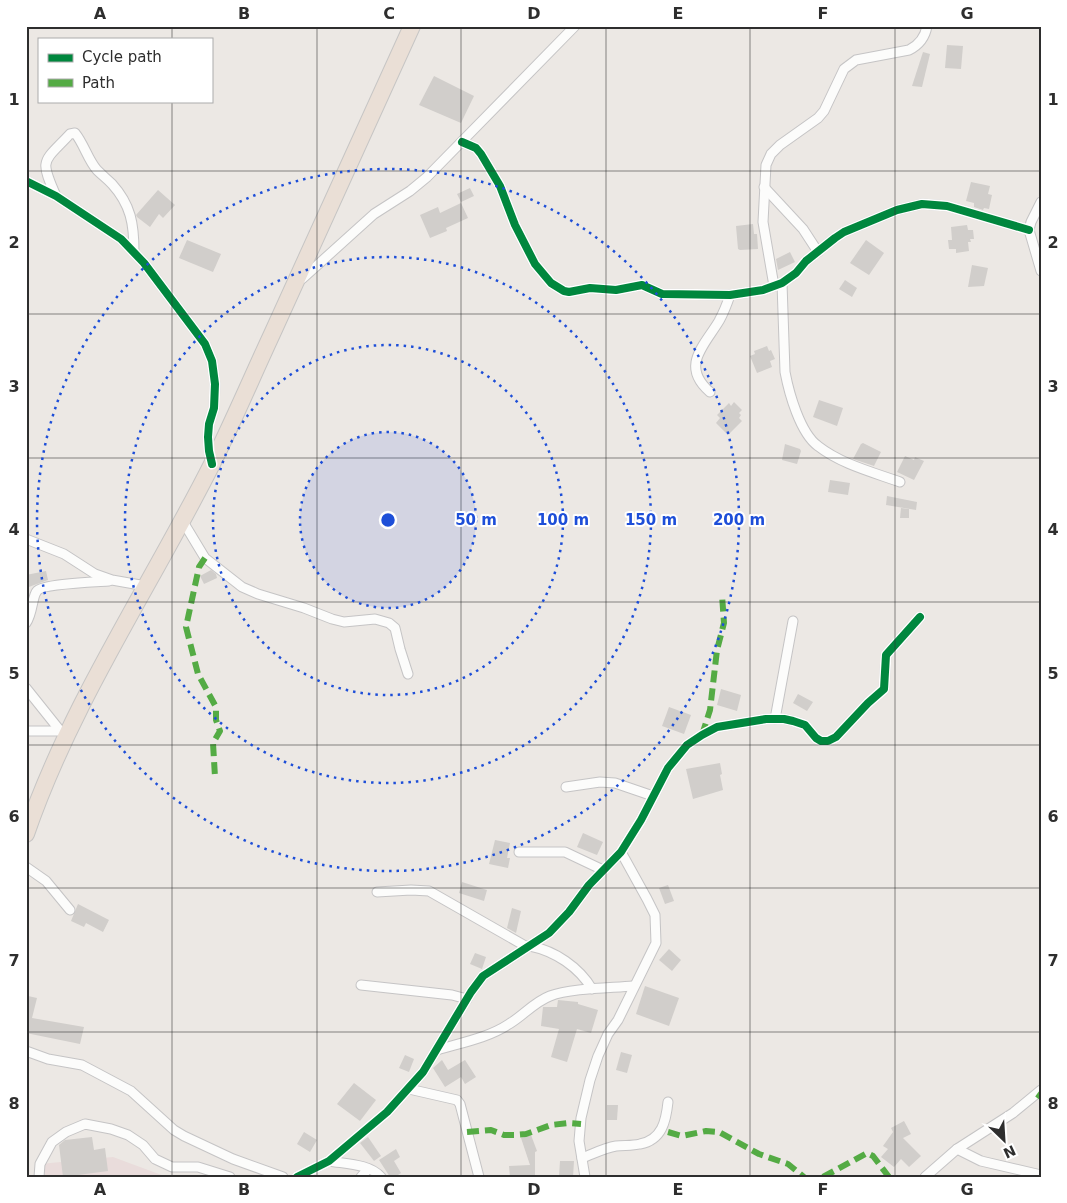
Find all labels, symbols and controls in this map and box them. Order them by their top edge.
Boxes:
text: A [94,4,107,23]
text: B [238,4,250,23]
text: C [383,4,395,23]
text: D [527,4,541,23]
text: E [673,4,683,23]
text: F [818,4,828,23]
text: G [960,4,974,23]
legend [38,38,212,102]
text: Cycle path [82,48,162,66]
text: Path [82,74,115,92]
text: 1 [8,90,20,109]
text: 1 [1047,90,1059,109]
text: 2 [8,233,20,252]
text: 2 [1047,233,1059,252]
text: 3 [8,377,20,396]
text: 3 [1047,377,1059,396]
centre of rings [379,511,397,529]
text: 50 m [455,511,497,529]
text: 100 m [537,511,589,529]
text: 150 m [625,511,677,529]
text: 200 m [713,511,765,529]
text: 4 [8,520,20,539]
text: 4 [1047,520,1059,539]
text: 5 [8,664,20,683]
text: 5 [1047,664,1059,683]
text: 6 [8,807,20,826]
text: 6 [1047,807,1059,826]
text: 7 [8,951,20,970]
text: 7 [1047,951,1059,970]
text: 8 [8,1094,20,1113]
text: 8 [1047,1094,1059,1113]
north arrow [980,1116,1030,1166]
text: N [1001,1142,1018,1162]
text: A [94,1180,107,1199]
text: B [238,1180,250,1199]
text: C [383,1180,395,1199]
text: D [527,1180,541,1199]
text: E [673,1180,683,1199]
text: F [818,1180,828,1199]
text: G [960,1180,974,1199]

